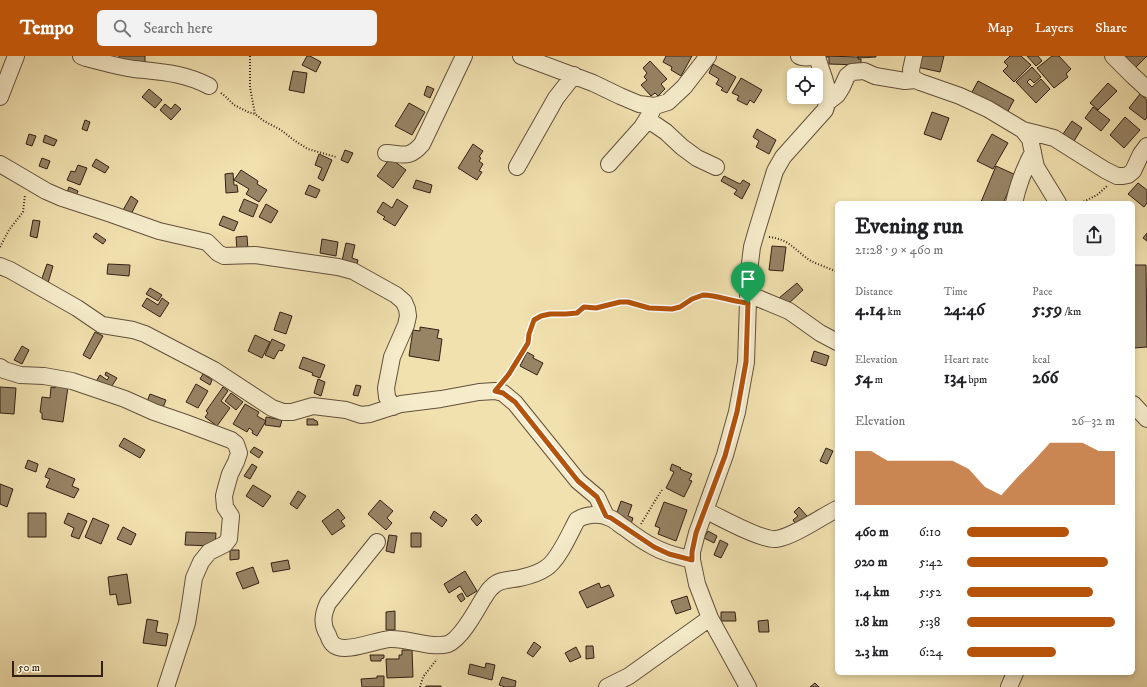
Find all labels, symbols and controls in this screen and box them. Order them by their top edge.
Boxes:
search box [97,10,377,46]
text: Tempo [20,17,73,40]
icon: search [111,17,133,39]
text: Search here [143,19,213,38]
text: Map [987,19,1013,37]
text: Layers [1035,19,1073,37]
text: Share [1095,19,1127,37]
map controls [787,68,823,104]
button: locate [787,68,823,104]
text: Evening run [855,213,963,240]
button: share [1073,214,1115,256]
text: 21:28 · 9 × 460 m [855,242,943,258]
pin [731,262,765,303]
icon: arrive [737,268,759,290]
text: Distance [855,285,893,299]
text: Time [944,285,968,299]
text: Pace [1032,285,1053,299]
text: 4.14 [855,299,885,321]
text: 24:46 [944,299,985,321]
text: 5:59 [1032,299,1062,321]
text: km [885,305,901,319]
text: /km [1062,305,1081,319]
text: Elevation [855,353,898,367]
text: Heart rate [944,353,989,367]
text: kcal [1032,353,1050,367]
text: 54 [855,367,872,389]
text: 134 [944,367,966,389]
text: 266 [1032,367,1058,389]
text: m [872,373,883,387]
text: bpm [966,373,987,387]
text: Elevation [855,413,905,429]
text: 26–32 m [1071,413,1115,429]
text: 460 m [855,524,889,540]
text: 6:10 [919,524,941,540]
text: 920 m [855,554,887,570]
text: 5:42 [919,554,943,570]
text: 1.4 km [855,584,889,600]
text: 5:52 [919,584,942,600]
text: 1.8 km [855,614,888,630]
text: 5:38 [919,614,940,630]
text: 2.3 km [855,644,889,660]
text: 6:24 [919,644,943,660]
scale bar [12,659,103,678]
text: 50 m [18,661,40,675]

